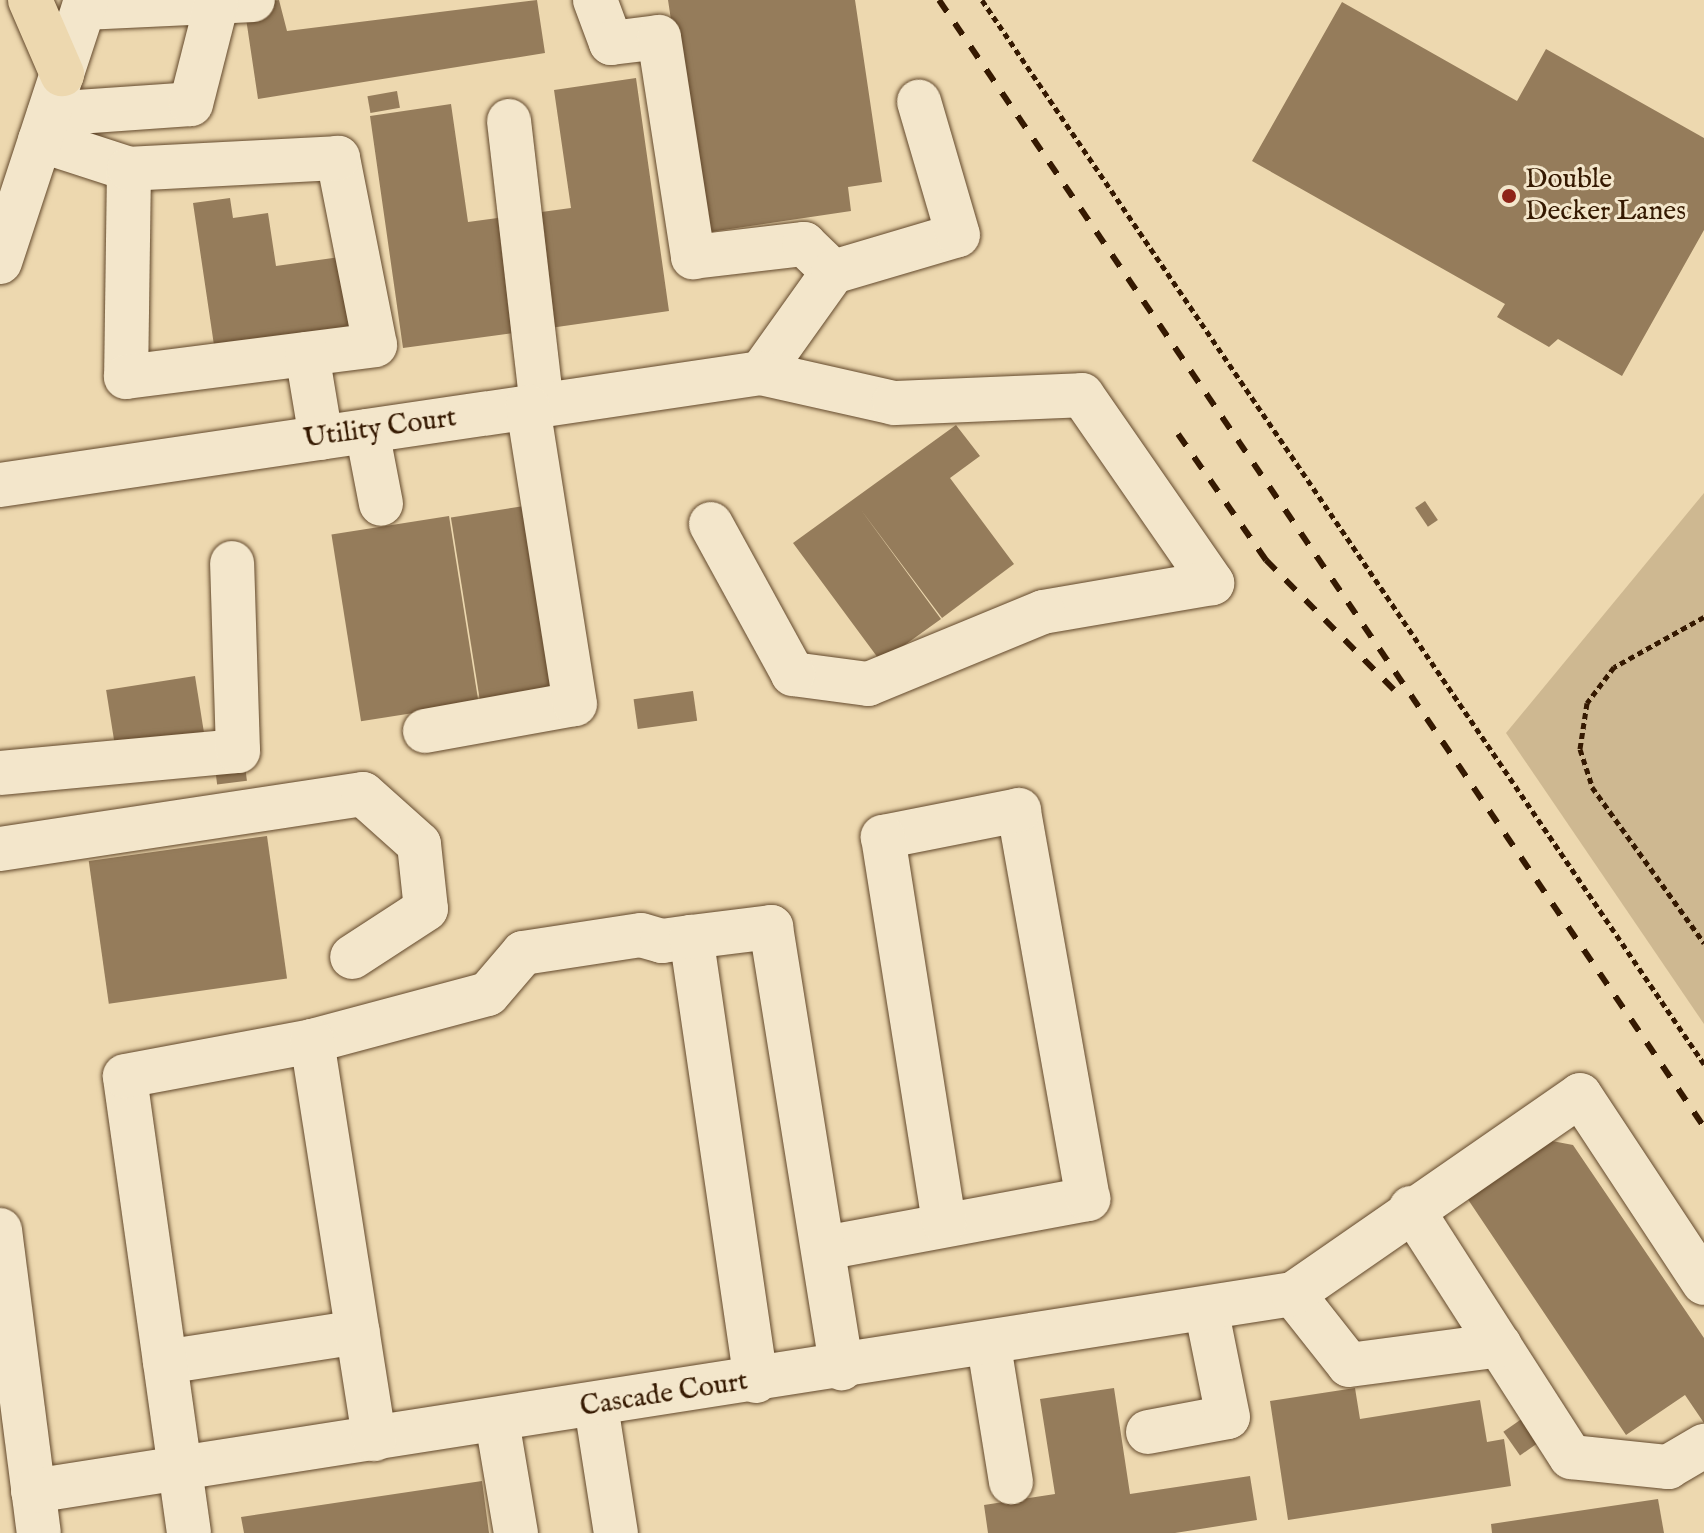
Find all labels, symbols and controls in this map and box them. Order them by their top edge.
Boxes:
place label: Double Decker Lanes [1525,163,1686,229]
marker: Double Decker Lanes [1500,187,1518,205]
street label: Utility Court [301,402,459,456]
street label: Cascade Court [578,1365,750,1425]

